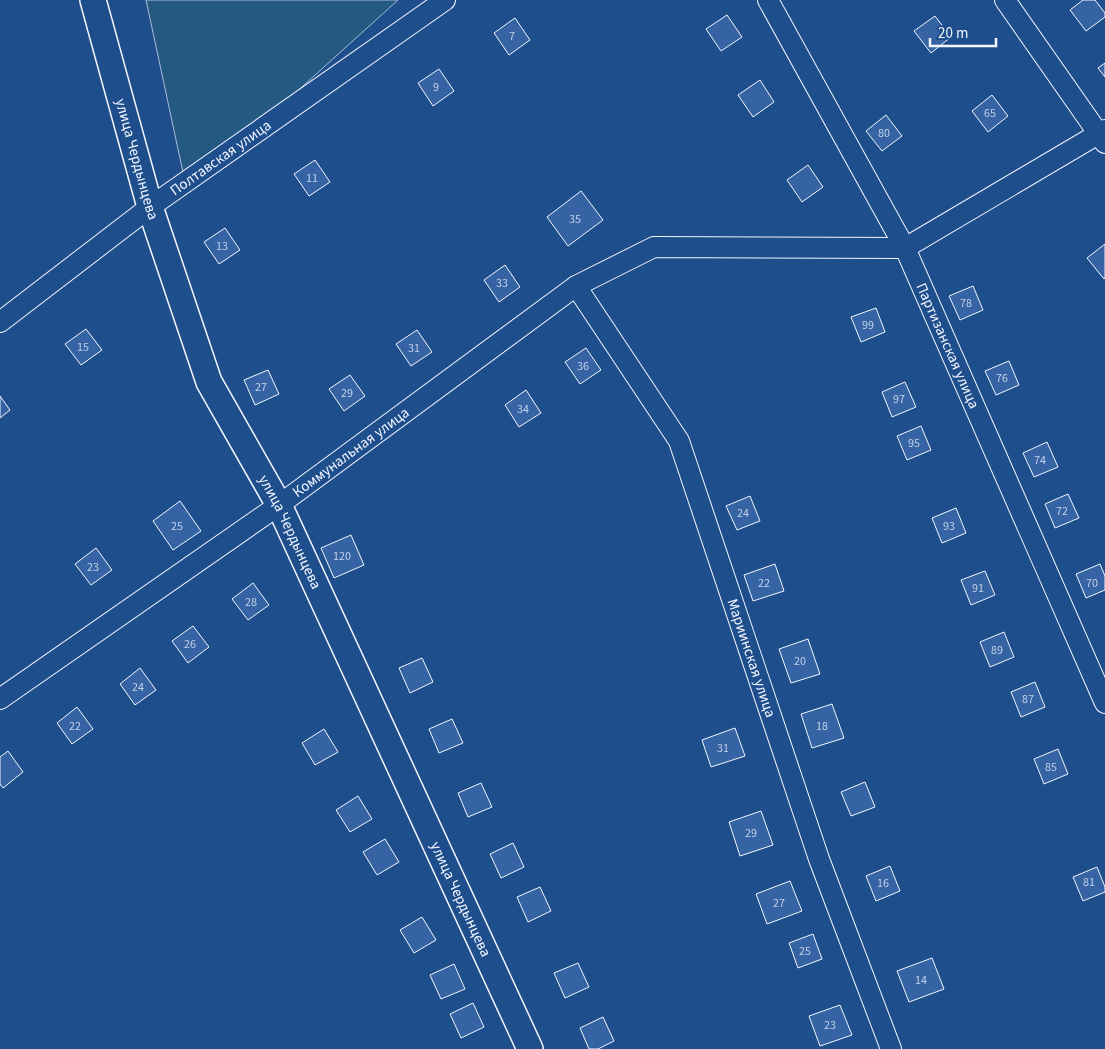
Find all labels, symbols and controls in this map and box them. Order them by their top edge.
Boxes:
scale bar [930,15,996,47]
text: 20 m [938,23,968,44]
house number: 7 [509,28,515,45]
house number: 9 [433,79,439,96]
street label: улица Чердынцева [110,96,164,222]
house number: 65 [984,105,996,122]
street label: Полтавская улица [165,115,275,200]
house number: 80 [878,125,890,142]
house number: 11 [306,170,318,187]
house number: 35 [569,211,581,228]
house number: 13 [216,238,228,255]
house number: 33 [496,275,508,292]
street label: Партизанская улица [911,279,985,412]
house number: 78 [960,295,972,312]
house number: 99 [862,317,874,334]
house number: 15 [77,339,89,356]
house number: 31 [408,340,420,357]
house number: 36 [577,358,589,375]
house number: 76 [996,370,1008,387]
house number: 27 [255,379,267,396]
house number: 29 [341,385,353,402]
house number: 97 [893,391,905,408]
house number: 34 [517,401,529,418]
street label: Коммунальная улица [288,402,413,502]
house number: 95 [908,435,920,452]
house number: 74 [1034,452,1046,469]
street label: улица Чердынцева [253,471,327,592]
house number: 72 [1056,503,1068,520]
house number: 24 [737,505,749,522]
house number: 25 [171,518,183,535]
house number: 93 [943,518,955,535]
house number: 120 [333,548,351,565]
house number: 23 [87,559,99,576]
house number: 22 [758,575,770,592]
house number: 70 [1086,575,1098,592]
house number: 91 [972,580,984,597]
house number: 28 [245,594,257,611]
street label: Мариинская улица [722,596,781,720]
house number: 26 [184,636,196,653]
house number: 89 [991,642,1003,659]
house number: 20 [794,653,806,670]
house number: 24 [132,679,144,696]
house number: 87 [1022,691,1034,708]
house number: 22 [69,718,81,735]
house number: 18 [816,718,828,735]
house number: 31 [717,740,729,757]
house number: 85 [1045,759,1057,776]
house number: 29 [745,825,757,842]
street label: улица Чердынцева [425,838,497,960]
house number: 81 [1083,874,1095,891]
house number: 16 [877,875,889,892]
house number: 27 [773,895,785,912]
house number: 25 [799,943,811,960]
house number: 14 [915,972,927,989]
house number: 23 [824,1017,836,1034]

